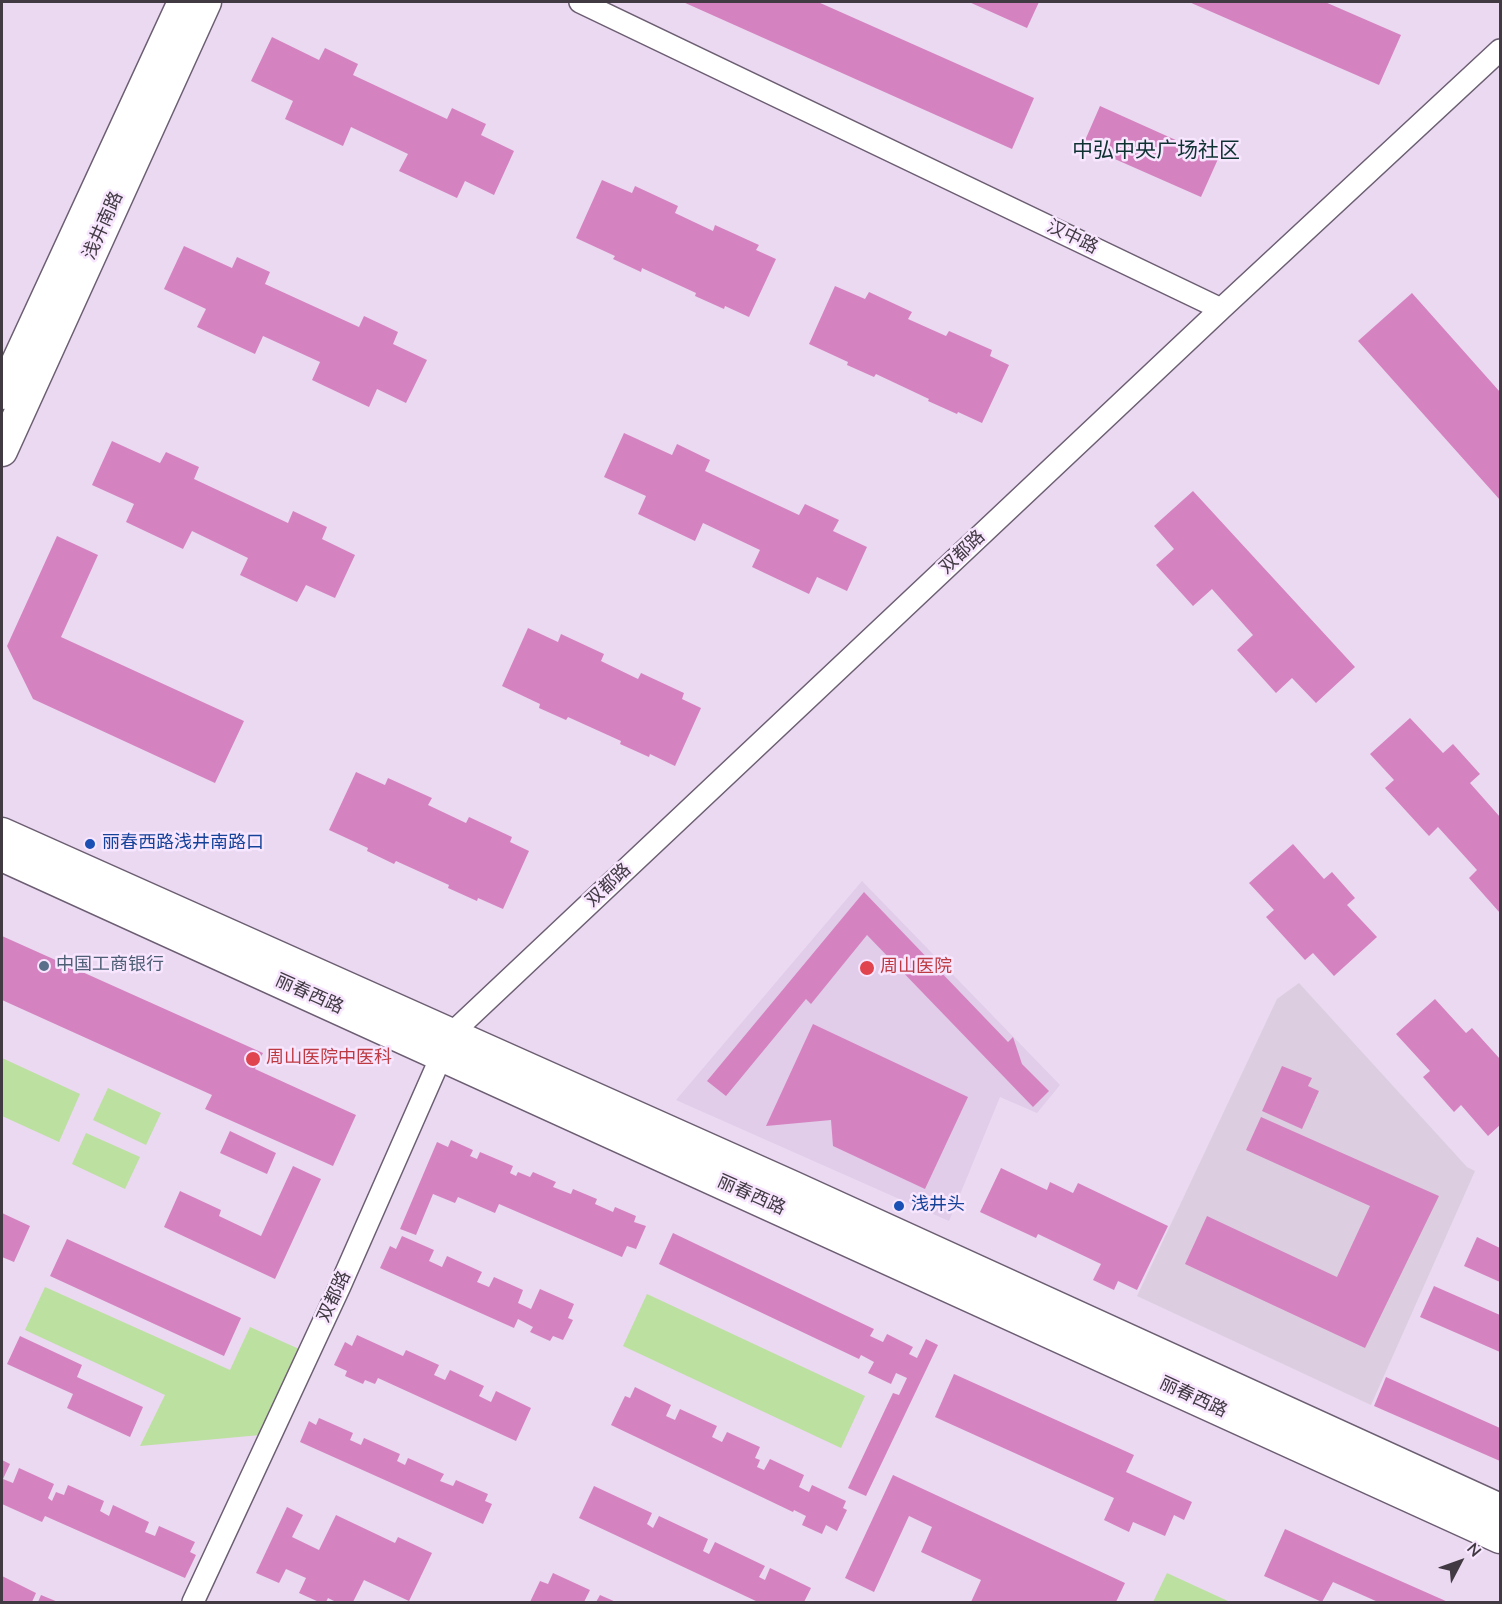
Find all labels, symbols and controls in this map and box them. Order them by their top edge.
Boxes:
district label: 中弘中央广场社区 [1072,139,1240,165]
street label: 浅井南路 [79,189,129,263]
street label: 汉中路 [1043,216,1101,260]
street label: 双都路 [936,527,990,579]
place label: 丽春西路浅井南路口 [102,833,264,855]
marker: 丽春西路浅井南路口 [83,837,97,851]
street label: 双都路 [582,860,636,912]
place label: 中国工商银行 [56,955,164,977]
place label: 周山医院 [880,957,952,979]
marker: 中国工商银行 [37,959,51,973]
marker: 周山医院 [858,959,876,977]
street label: 丽春西路 [272,970,346,1020]
place label: 周山医院中医科 [266,1048,392,1070]
marker: 周山医院中医科 [244,1050,262,1068]
street label: 丽春西路 [714,1171,788,1221]
place label: 浅井头 [911,1195,965,1217]
marker: 浅井头 [892,1199,906,1213]
street label: 双都路 [314,1268,356,1326]
street label: 丽春西路 [1156,1373,1230,1423]
north arrow [1430,1532,1490,1592]
text: N [1461,1538,1486,1562]

